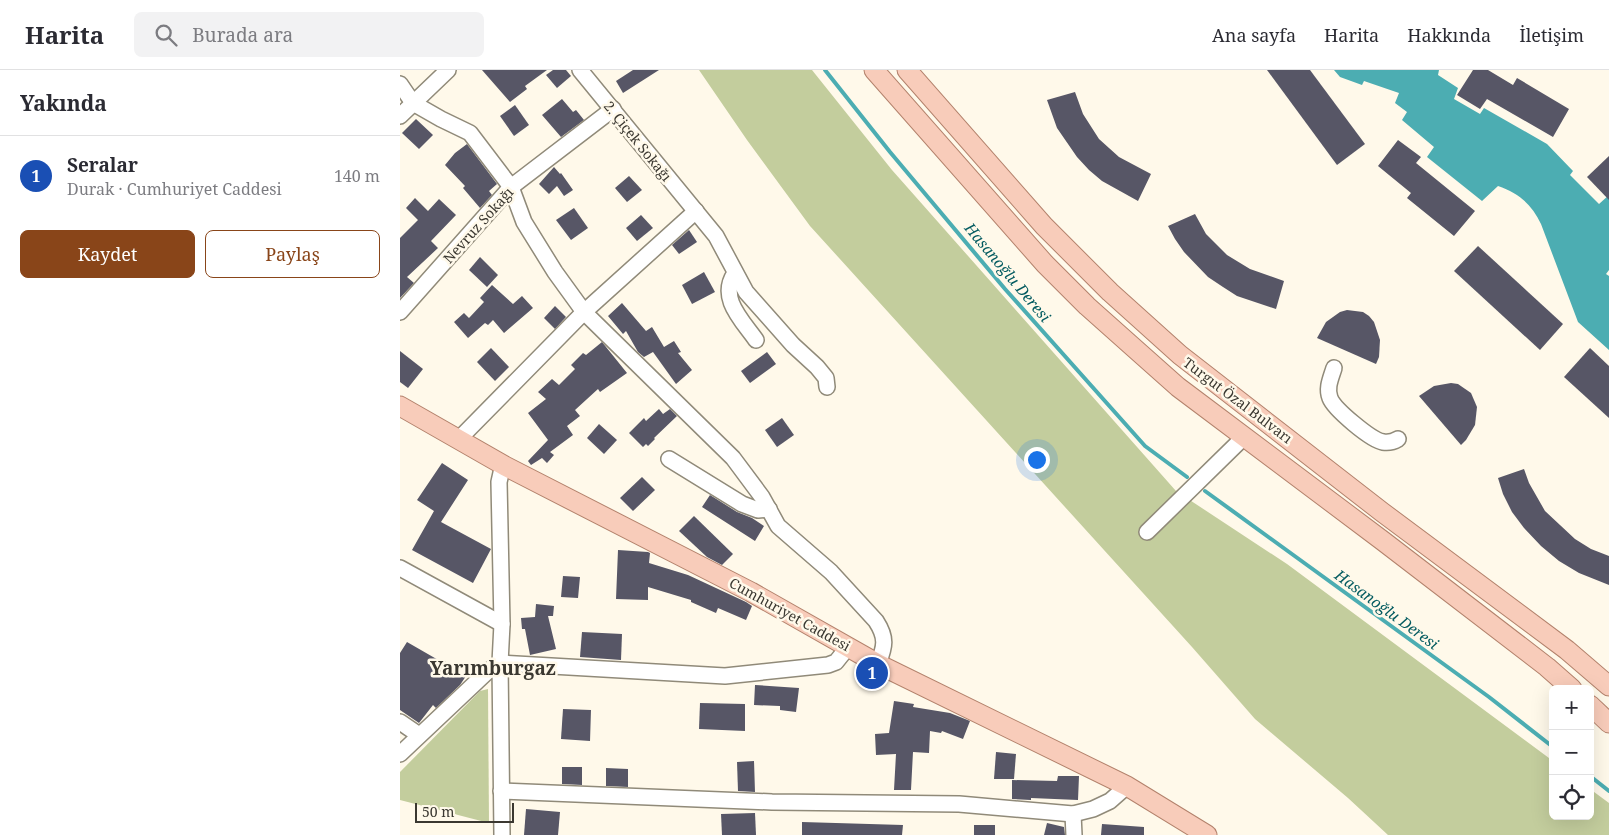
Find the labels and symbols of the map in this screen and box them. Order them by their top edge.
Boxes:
street label: 2. Çiçek Sokağı [600,97,677,185]
street label: Nevruz Sokağı [439,182,518,267]
water label: Hasanoğlu Deresi [960,217,1056,326]
street label: Turgut Özal Bulvarı [1180,353,1297,448]
your location [1024,447,1050,473]
water label: Hasanoğlu Deresi [1330,564,1443,654]
street label: Cumhuriyet Caddesi [726,573,854,655]
pin: 1 [856,654,888,692]
district label: Yarımburgaz [430,655,556,681]
scale bar [415,800,514,823]

